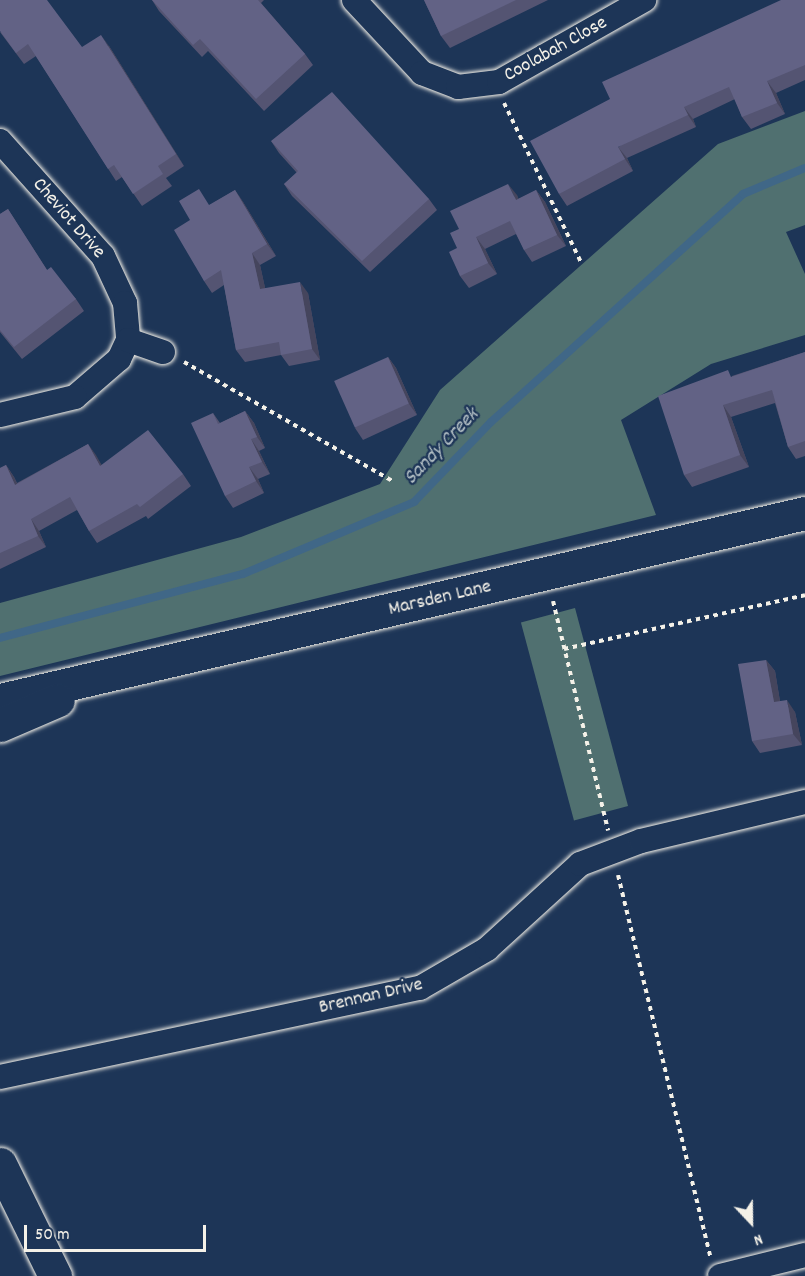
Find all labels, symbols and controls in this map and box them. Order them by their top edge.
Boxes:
street label: Coolabah Close [500,12,612,88]
street label: Cheviot Drive [26,174,110,264]
water label: Sandy Creek [399,403,485,491]
street label: Marsden Lane [386,576,494,622]
street label: Brennan Drive [317,973,425,1021]
north arrow [721,1192,781,1252]
scale bar [27,1213,208,1251]
text: 50 m [35,1223,70,1248]
text: N [750,1227,766,1251]

